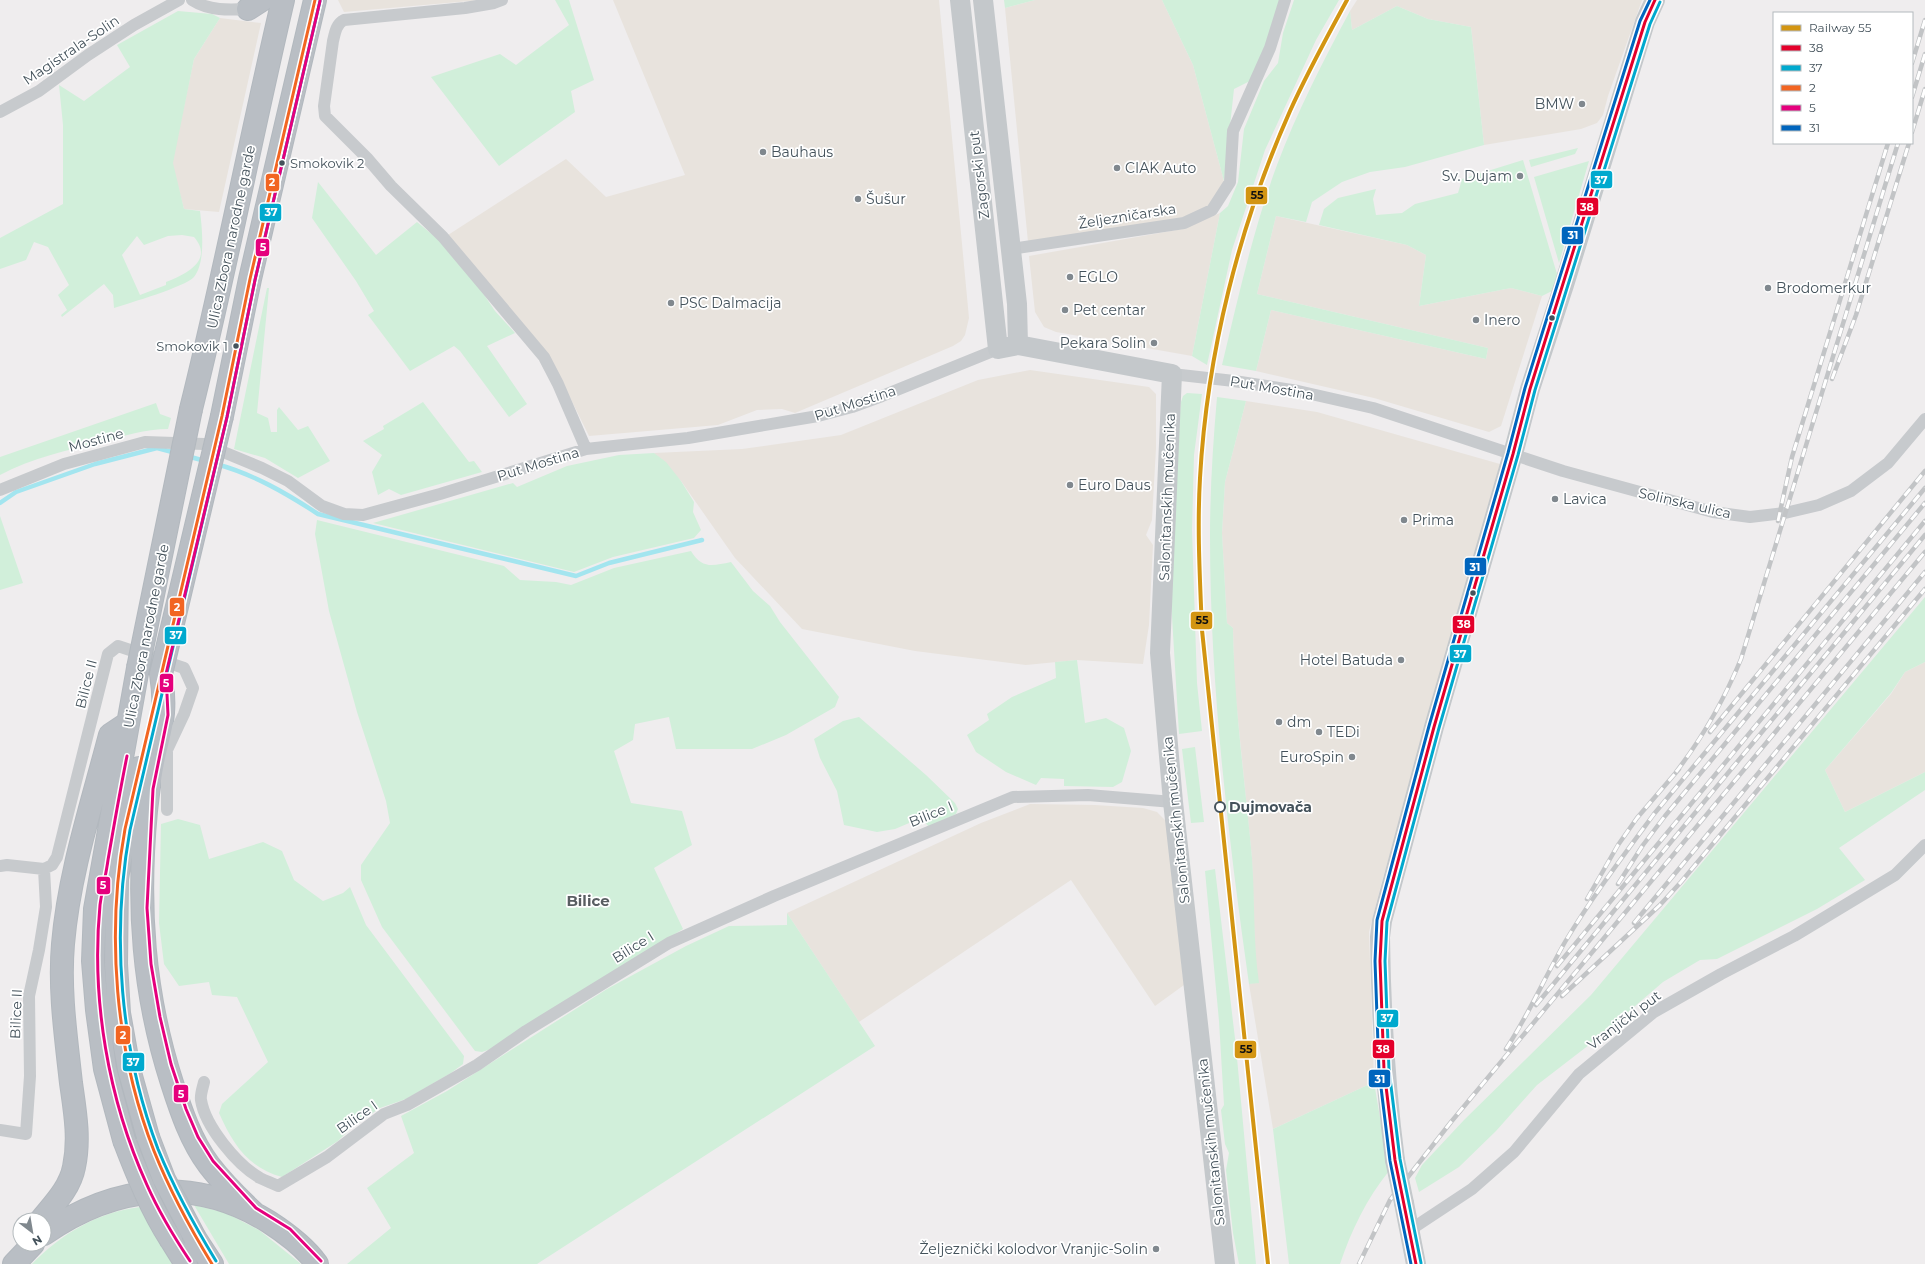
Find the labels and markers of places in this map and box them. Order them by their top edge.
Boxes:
place label: BMW [1535,95,1574,113]
marker: BMW [1577,99,1587,109]
place label: Bauhaus [771,143,833,161]
marker: Bauhaus [758,147,768,157]
place label: Smokovik 2 [290,155,365,171]
marker: Smokovik 2 [277,158,287,168]
place label: CIAK Auto [1125,159,1197,177]
marker: CIAK Auto [1112,163,1122,173]
place label: Sv. Dujam [1442,167,1512,185]
marker: Sv. Dujam [1515,171,1525,181]
place label: Šušur [866,190,906,208]
marker: Šušur [853,194,863,204]
place label: EGLO [1078,268,1118,286]
marker: EGLO [1065,272,1075,282]
place label: Brodomerkur [1776,279,1871,297]
marker: Brodomerkur [1763,283,1773,293]
place label: PSC Dalmacija [679,294,782,312]
marker: PSC Dalmacija [666,298,676,308]
place label: Pet centar [1073,301,1146,319]
marker: Pet centar [1060,305,1070,315]
place label: Inero [1484,311,1521,329]
unlabelled marker [1547,313,1557,323]
marker: Inero [1471,315,1481,325]
place label: Pekara Solin [1060,334,1146,352]
place label: Smokovik 1 [156,338,228,354]
marker: Pekara Solin [1149,338,1159,348]
marker: Smokovik 1 [231,341,241,351]
place label: Euro Daus [1078,476,1151,494]
marker: Euro Daus [1065,480,1075,490]
place label: Lavica [1563,490,1607,508]
marker: Lavica [1550,494,1560,504]
place label: Prima [1412,511,1454,529]
marker: Prima [1399,515,1409,525]
unlabelled marker [1468,588,1478,598]
place label: Hotel Batuda [1300,651,1393,669]
marker: Hotel Batuda [1396,655,1406,665]
place label: dm [1287,713,1311,731]
marker: dm [1274,717,1284,727]
place label: TEDi [1327,723,1360,741]
marker: TEDi [1314,727,1324,737]
place label: EuroSpin [1280,748,1344,766]
marker: EuroSpin [1347,752,1357,762]
place label: Dujmovača [1229,798,1312,816]
marker: Dujmovača [1214,801,1226,813]
place label: Željeznički kolodvor Vranjic-Solin [919,1240,1148,1258]
marker: Željeznički kolodvor Vranjic-Solin [1151,1244,1161,1254]

